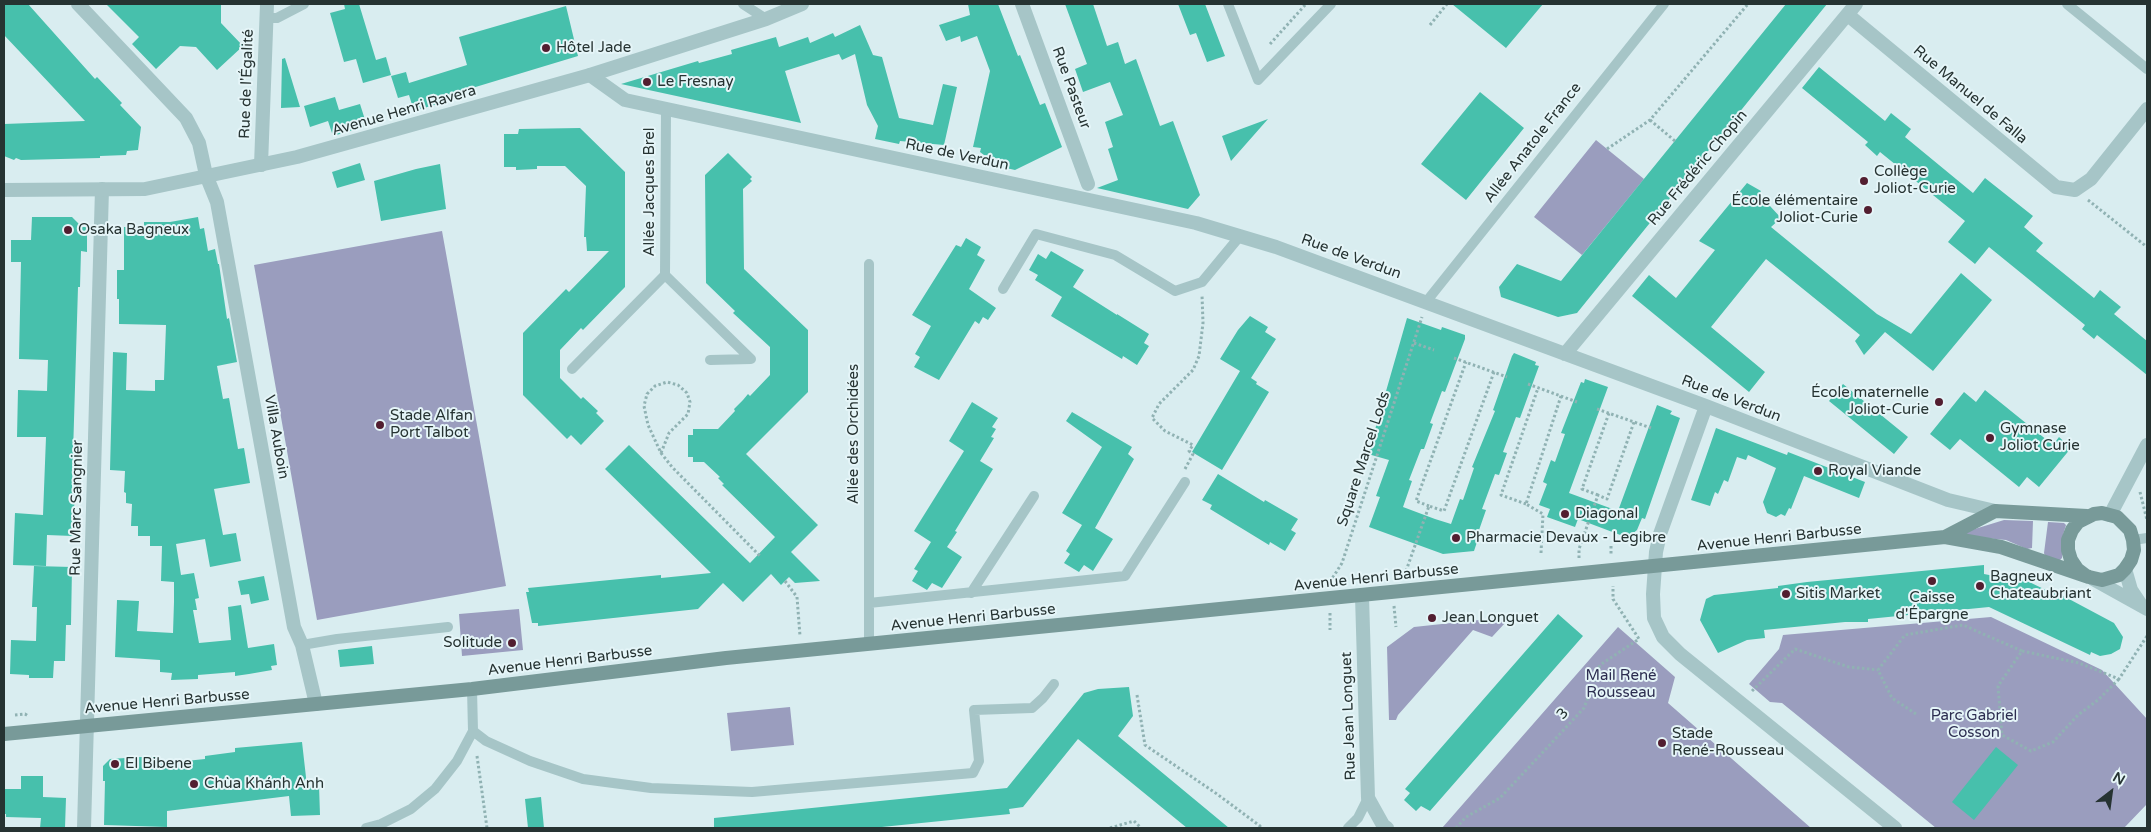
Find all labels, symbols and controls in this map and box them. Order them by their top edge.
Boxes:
street label: Rue de l'Égalité [236,29,258,139]
place label: Hôtel Jade [556,39,631,57]
marker: Hôtel Jade [540,42,552,54]
street label: Rue Manuel de Falla [1909,42,2031,148]
street label: Rue Pasteur [1048,44,1094,132]
place label: Le Fresnay [657,73,733,91]
marker: Le Fresnay [641,76,653,88]
street label: Allée Anatole France [1481,79,1585,207]
street label: Avenue Henri Ravera [330,82,478,140]
street label: Rue Frédéric Chopin [1644,107,1752,229]
street label: Allée Jacques Brel [641,127,659,257]
street label: Rue de Verdun [904,135,1010,175]
place label: Collège Joliot-Curie [1874,163,1956,198]
marker: Collège Joliot-Curie [1858,175,1870,187]
place label: École élémentaire Joliot-Curie [1732,192,1858,227]
marker: École élémentaire Joliot-Curie [1862,204,1874,216]
place label: Osaka Bagneux [78,221,189,239]
marker: Osaka Bagneux [62,224,74,236]
street label: Rue de Verdun [1298,231,1404,283]
street label: Allée des Orchidées [845,364,863,504]
street label: Rue de Verdun [1679,372,1783,426]
place label: École maternelle Joliot-Curie [1811,384,1929,419]
street label: Square Marcel Lods [1334,389,1394,529]
street label: Villa Auboin [260,393,292,481]
marker: École maternelle Joliot-Curie [1933,396,1945,408]
place label: Stade Alfan Port Talbot [390,407,473,442]
marker: Stade Alfan Port Talbot [374,419,386,431]
place label: Gymnase Joliot Curie [2000,420,2080,455]
marker: Gymnase Joliot Curie [1984,432,1996,444]
street label: Rue Marc Sangnier [67,440,87,576]
place label: Royal Viande [1828,462,1921,480]
marker: Royal Viande [1812,465,1824,477]
place label: Diagonal [1575,505,1638,523]
marker: Diagonal [1559,508,1571,520]
street label: Avenue Henri Barbusse [1696,520,1862,556]
place label: Pharmacie Devaux - Legibre [1466,529,1666,547]
marker: Pharmacie Devaux - Legibre [1450,532,1462,544]
street label: Avenue Henri Barbusse [1293,560,1459,596]
place label: Bagneux Chateaubriant [1990,568,2091,603]
marker: Caisse d'Épargne [1926,575,1938,587]
marker: Bagneux Chateaubriant [1974,580,1986,592]
place label: Sitis Market [1796,585,1880,603]
marker: Sitis Market [1780,588,1792,600]
place label: Caisse d'Épargne [1896,589,1968,624]
street label: Avenue Henri Barbusse [890,600,1056,636]
place label: Jean Longuet [1442,609,1539,627]
marker: Jean Longuet [1426,612,1438,624]
place label: Solitude [443,634,502,652]
marker: Solitude [506,637,518,649]
street label: Avenue Henri Barbusse [487,642,653,680]
street label: Rue Jean Longuet [1338,651,1360,781]
park label: Mail René Rousseau [1585,667,1657,702]
street label: Avenue Henri Barbusse [84,686,250,718]
street label: 3 [1553,704,1573,724]
park label: Parc Gabriel Cosson [1931,707,2017,742]
place label: Stade René-Rousseau [1672,725,1784,760]
marker: Stade René-Rousseau [1656,737,1668,749]
place label: El Bibene [125,755,192,773]
marker: El Bibene [109,758,121,770]
north arrow [2086,767,2136,817]
text: N [2110,768,2128,789]
place label: Chùa Khánh Anh [204,775,324,793]
marker: Chùa Khánh Anh [188,778,200,790]

